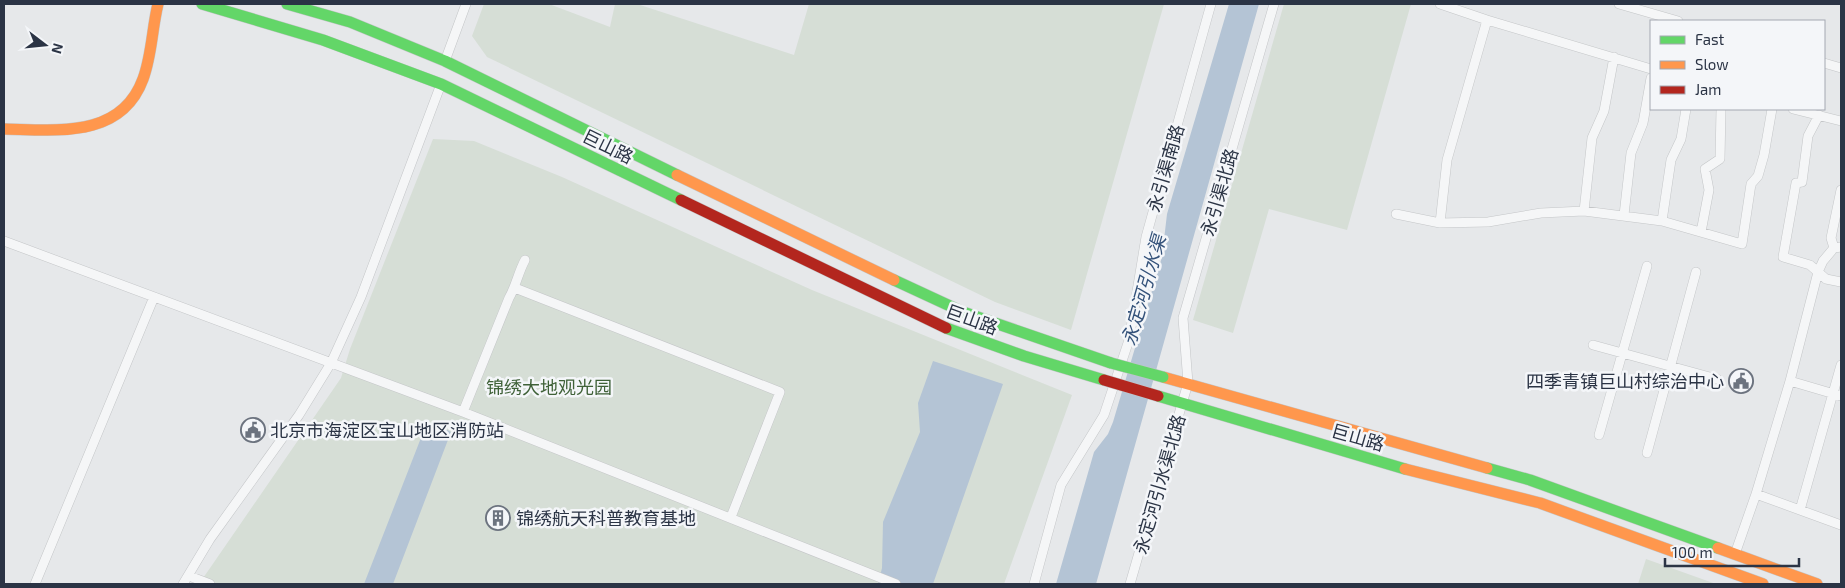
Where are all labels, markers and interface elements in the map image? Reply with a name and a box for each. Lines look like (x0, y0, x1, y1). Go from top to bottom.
north arrow (20, 20, 70, 70)
legend (1650, 20, 1825, 110)
text: Fast (1695, 30, 1725, 48)
text: N (48, 42, 68, 56)
text: Slow (1695, 55, 1729, 73)
text: Jam (1695, 80, 1721, 98)
street label: 永引渠南路 (1142, 122, 1188, 214)
street label: 巨山路 (579, 124, 637, 168)
street label: 永引渠北路 (1196, 146, 1242, 238)
water label: 永定河引水渠 (1116, 229, 1171, 348)
street label: 巨山路 (943, 299, 1001, 339)
public building icon: 四季青镇巨山村综治中心 (1728, 368, 1754, 394)
place label: 四季青镇巨山村综治中心 (1526, 370, 1724, 392)
park label: 锦绣大地观光园 (486, 376, 612, 398)
street label: 永定河引水渠北路 (1129, 412, 1189, 556)
public building icon: 北京市海淀区宝山地区消防站 (240, 417, 266, 443)
place label: 北京市海淀区宝山地区消防站 (270, 419, 504, 441)
street label: 巨山路 (1329, 419, 1387, 455)
building icon: 锦绣航天科普教育基地 (485, 505, 511, 531)
place label: 锦绣航天科普教育基地 (516, 507, 696, 529)
scale bar (1665, 536, 1799, 568)
text: 100 m (1672, 543, 1713, 561)

